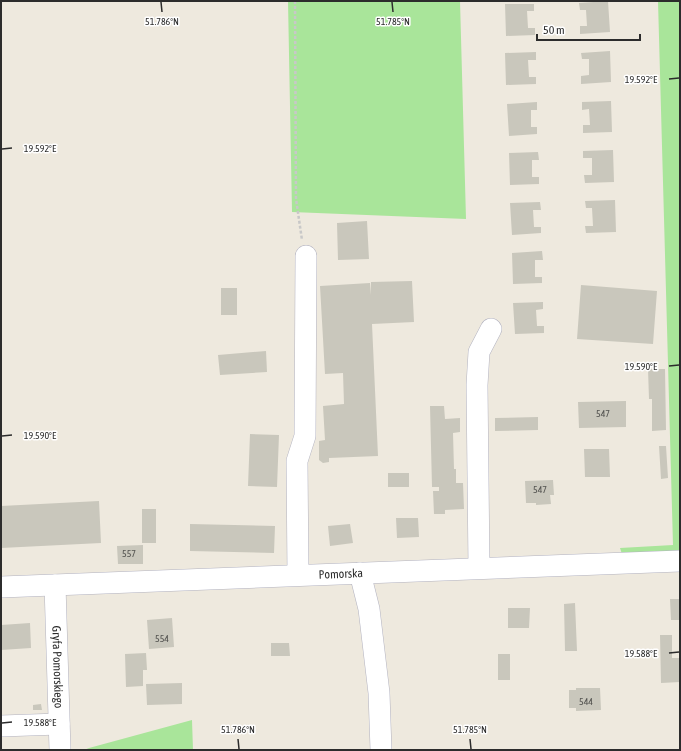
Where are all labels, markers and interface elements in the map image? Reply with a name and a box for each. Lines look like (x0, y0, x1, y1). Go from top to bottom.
text: 51.786°N (145, 16, 179, 27)
text: 51.785°N (376, 16, 410, 27)
scale bar (537, 16, 640, 42)
text: 50 m (543, 23, 565, 37)
text: 19.592°E (625, 74, 658, 85)
text: 19.592°E (24, 143, 57, 154)
text: 19.590°E (625, 361, 658, 372)
house number: 547 (596, 408, 610, 419)
text: 19.590°E (24, 430, 57, 441)
house number: 547 (533, 484, 547, 495)
house number: 557 (122, 548, 136, 559)
street label: Pomorska (318, 566, 363, 582)
street label: Gryfa Pomorskiego (49, 625, 66, 709)
house number: 554 (155, 633, 169, 644)
text: 19.588°E (625, 648, 658, 659)
house number: 544 (579, 696, 593, 707)
text: 19.588°E (24, 717, 57, 728)
text: 51.786°N (221, 724, 255, 735)
text: 51.785°N (453, 724, 487, 735)

